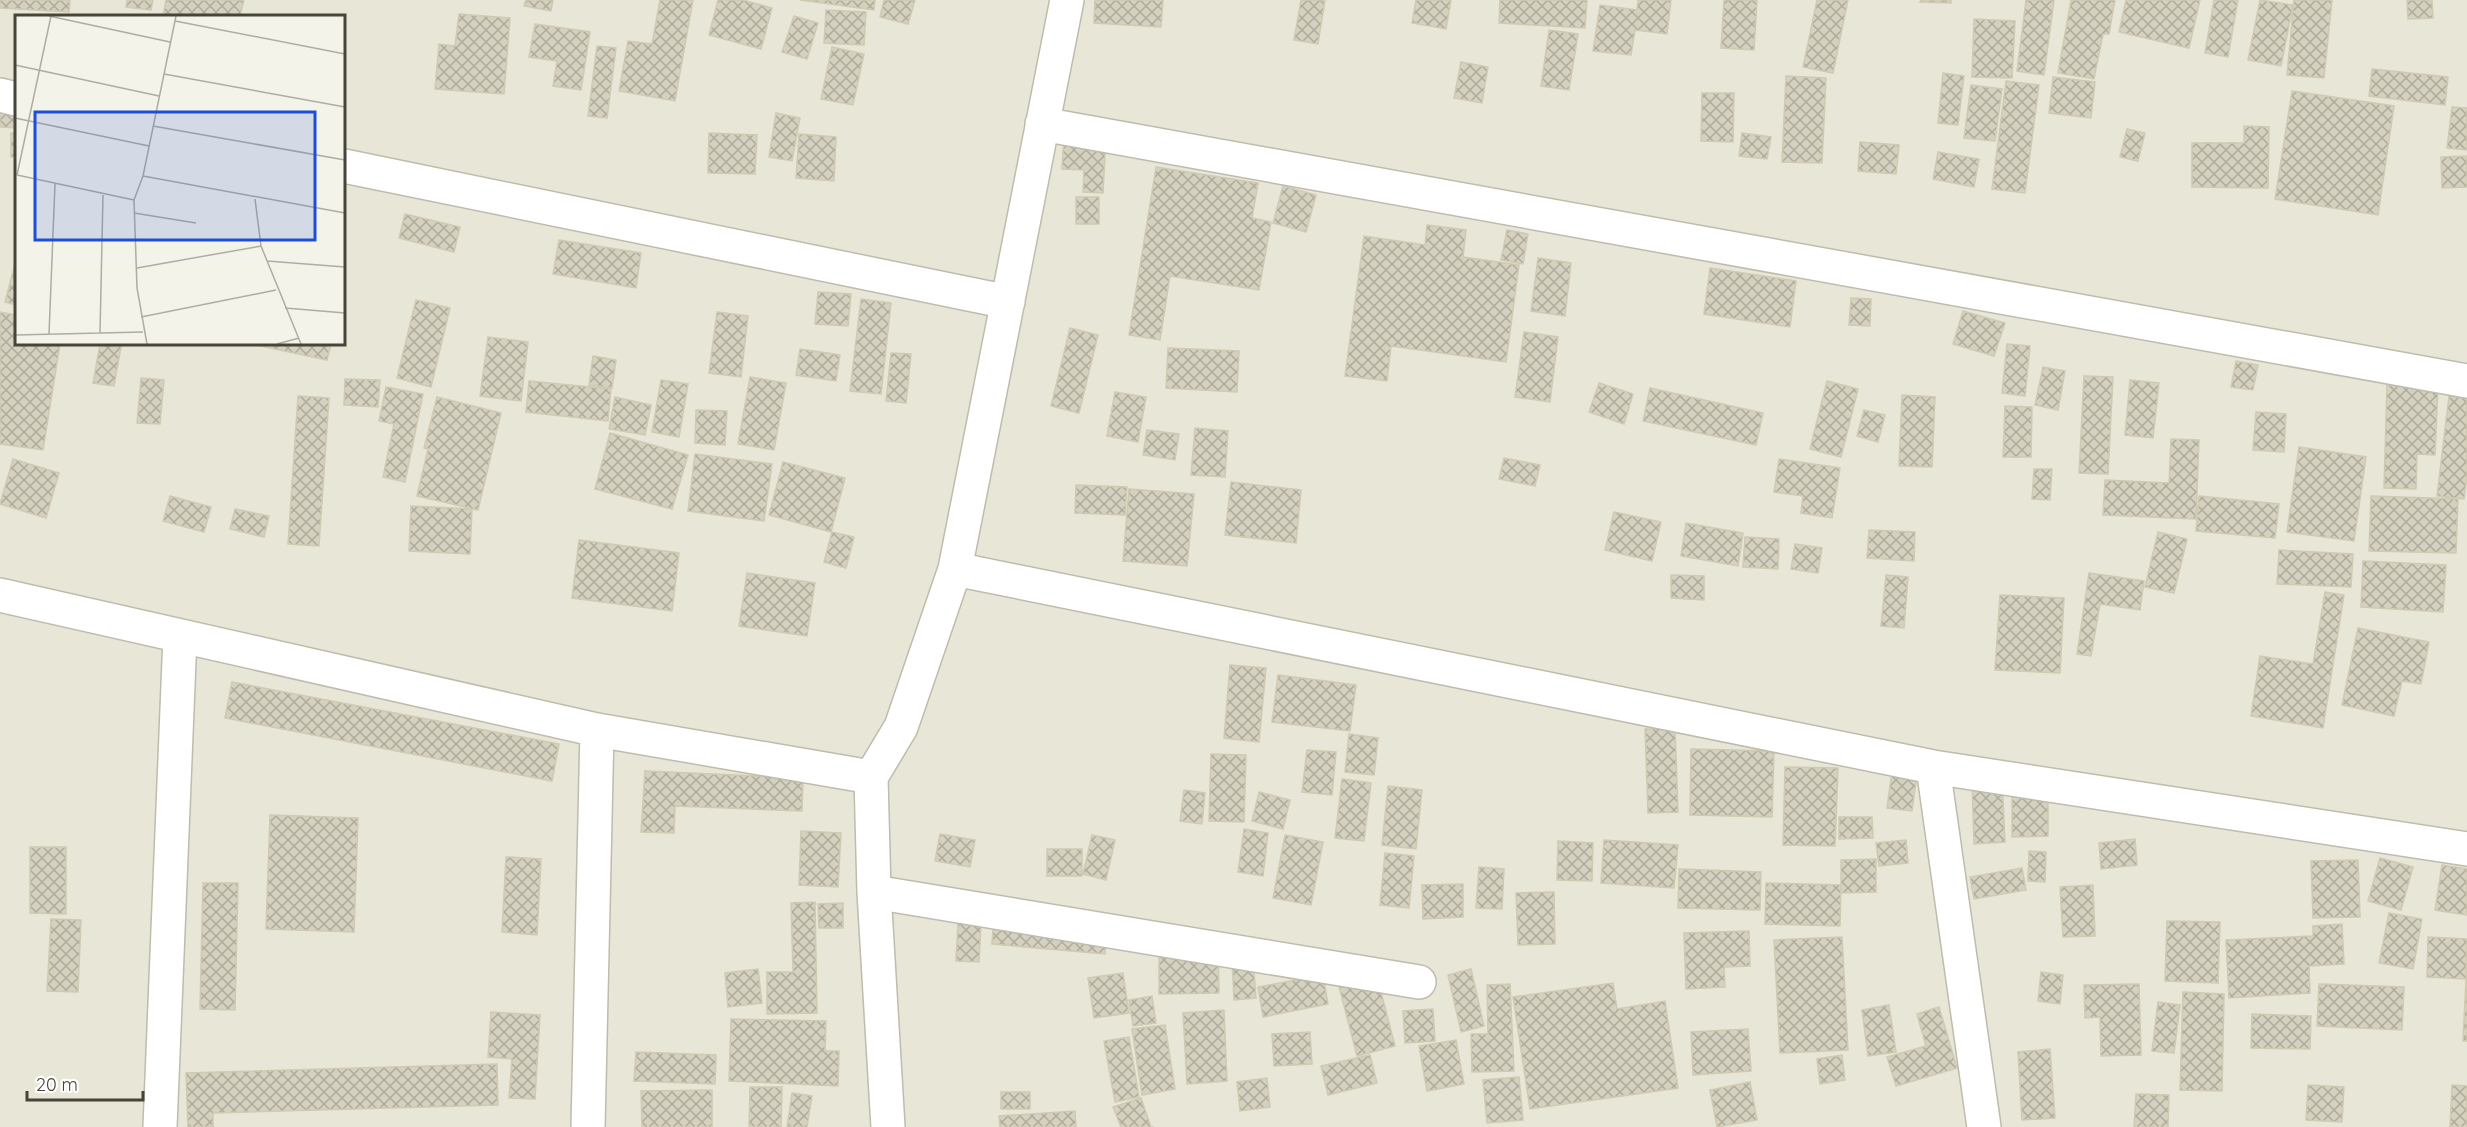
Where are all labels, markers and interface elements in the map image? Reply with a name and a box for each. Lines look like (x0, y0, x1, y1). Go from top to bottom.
inset map (15, 15, 345, 345)
scale bar (27, 1064, 142, 1102)
text: 20 m (36, 1073, 78, 1096)

